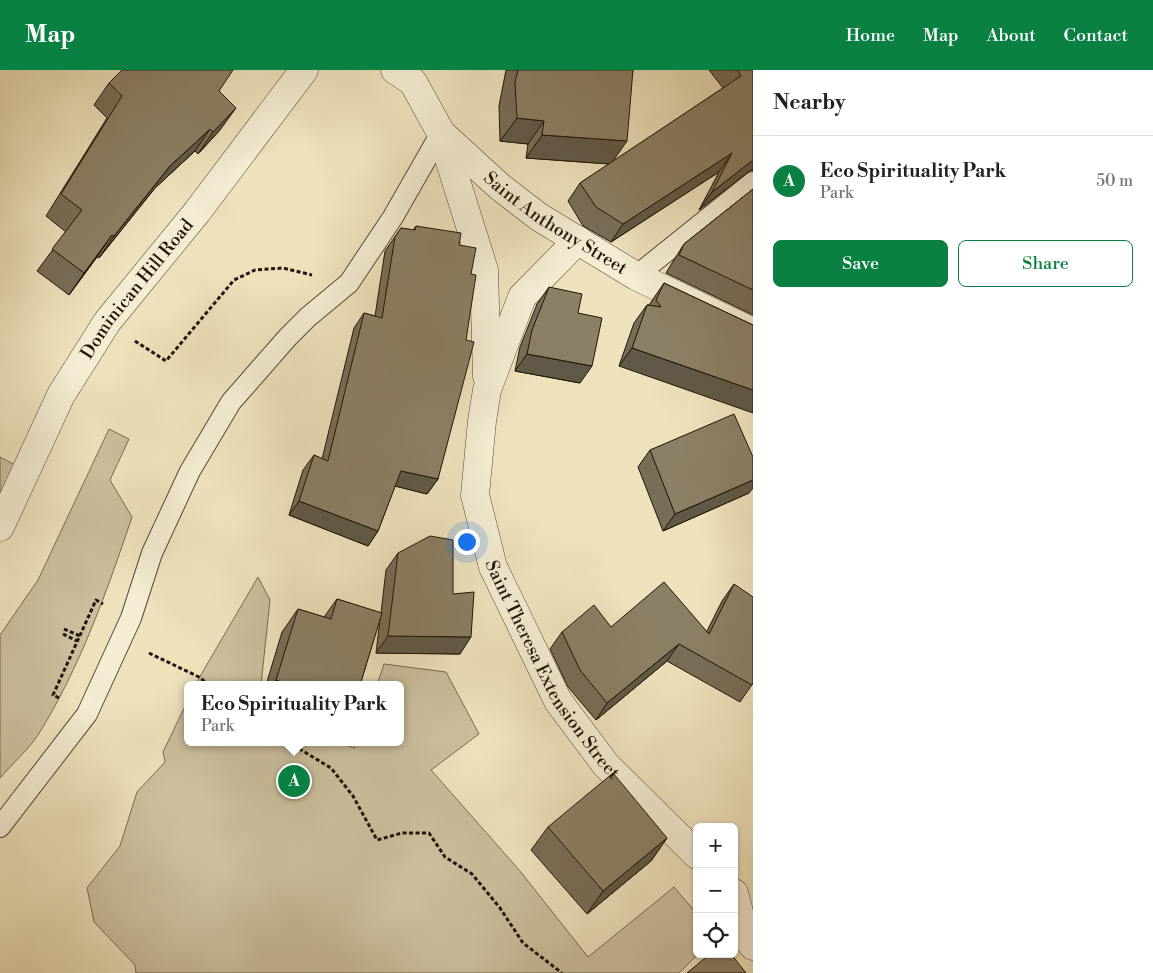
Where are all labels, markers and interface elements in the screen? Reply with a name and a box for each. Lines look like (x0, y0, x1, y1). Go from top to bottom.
text: Map (25, 20, 75, 50)
text: Home (846, 24, 895, 47)
text: Map (923, 24, 959, 47)
text: About (987, 24, 1036, 47)
text: Contact (1064, 24, 1128, 47)
text: Nearby (773, 90, 846, 116)
text: Eco Spirituality Park (820, 159, 1006, 183)
street label: Saint Anthony Street (478, 167, 632, 280)
text: A (783, 171, 795, 191)
text: 50 m (1096, 171, 1133, 191)
text: Park (820, 183, 853, 203)
street label: Dominican Hill Road (76, 214, 199, 364)
button: Save (773, 240, 948, 287)
button: Share (958, 240, 1133, 287)
your location (454, 529, 480, 555)
street label: Saint Theresa Extension Street (480, 558, 625, 785)
popup (184, 681, 404, 746)
text: Eco Spirituality Park (201, 692, 387, 716)
text: Park (201, 716, 234, 736)
pin: A (278, 762, 310, 800)
map controls (693, 823, 738, 958)
button: + (693, 823, 738, 868)
button: − (693, 868, 738, 913)
button: locate (693, 913, 738, 958)

